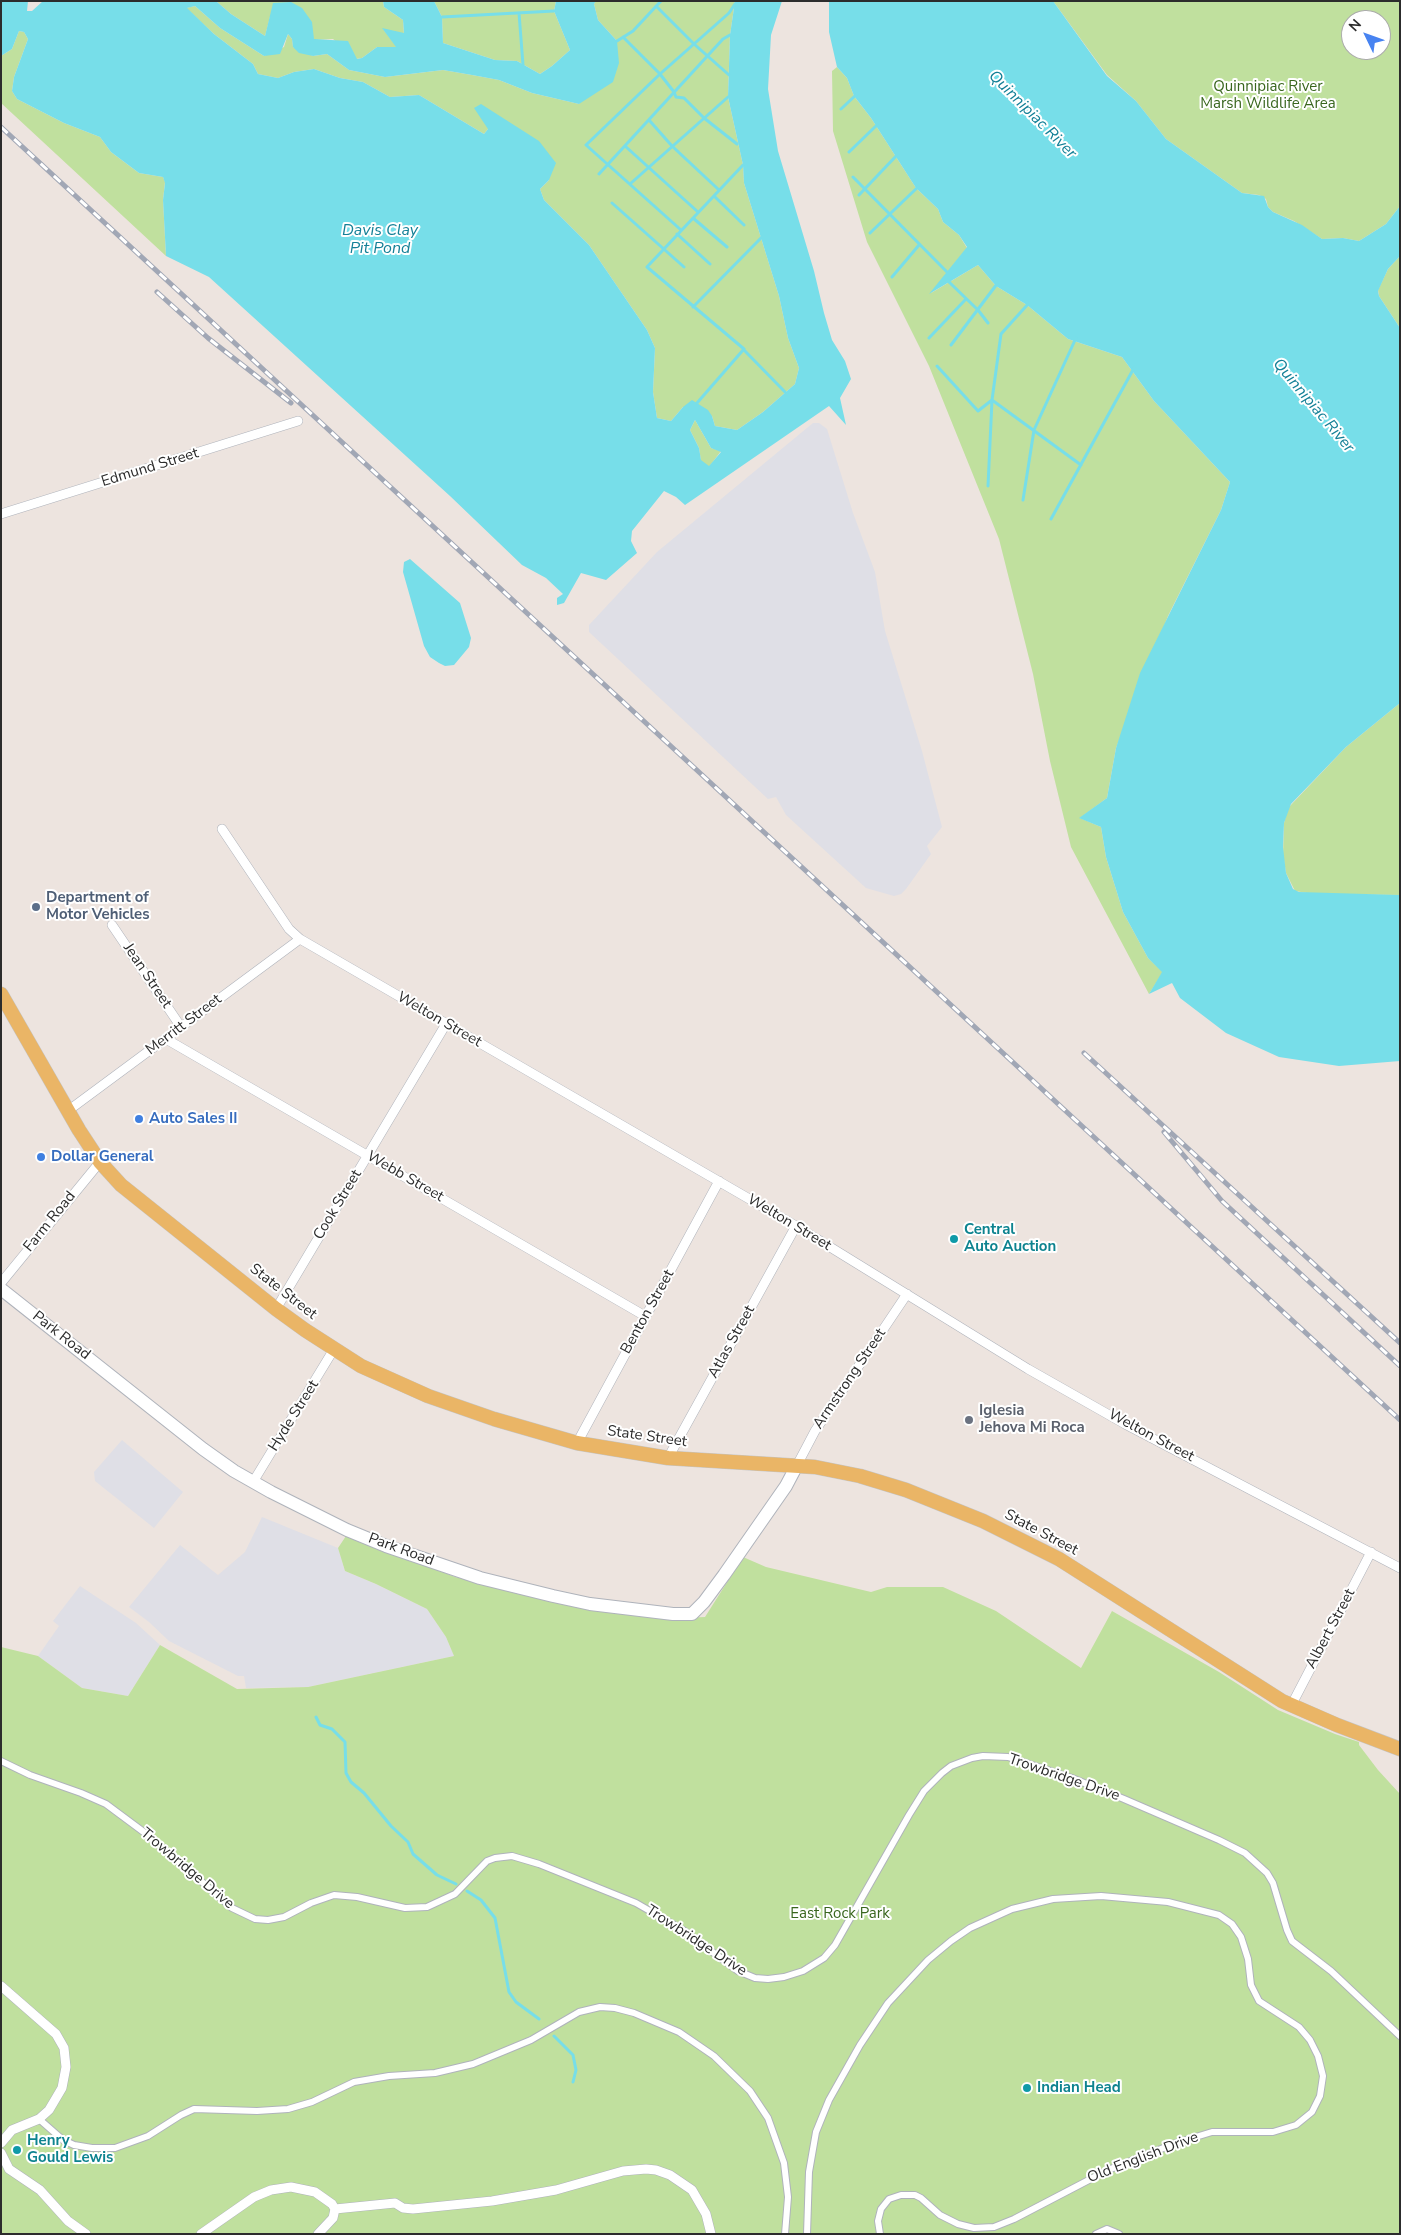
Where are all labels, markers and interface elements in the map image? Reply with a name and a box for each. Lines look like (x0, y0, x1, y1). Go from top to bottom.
north arrow (1341, 10, 1391, 60)
text: N (1345, 15, 1366, 36)
water label: Quinnipiac River (984, 67, 1080, 163)
park label: Quinnipiac River Marsh Wildlife Area (1200, 78, 1336, 113)
water label: Davis Clay Pit Pond (342, 221, 418, 259)
water label: Quinnipiac River (1268, 355, 1358, 457)
street label: Edmund Street (99, 445, 201, 491)
place label: Department of Motor Vehicles (46, 889, 150, 924)
marker: Department of Motor Vehicles (30, 901, 42, 913)
street label: Jean Street (119, 940, 175, 1012)
street label: Welton Street (393, 989, 485, 1051)
street label: Merritt Street (143, 991, 225, 1059)
place label: Auto Sales II (149, 1110, 238, 1128)
marker: Auto Sales II (133, 1113, 145, 1125)
place label: Dollar General (51, 1148, 154, 1166)
street label: Webb Street (363, 1148, 447, 1206)
marker: Dollar General (35, 1151, 47, 1163)
street label: Cook Street (310, 1167, 366, 1243)
street label: Farm Road (20, 1188, 80, 1256)
street label: Welton Street (744, 1191, 834, 1255)
place label: Central Auto Auction (964, 1221, 1056, 1256)
marker: Central Auto Auction (948, 1233, 960, 1245)
street label: State Street (246, 1260, 320, 1324)
street label: Benton Street (617, 1267, 679, 1357)
street label: Atlas Street (705, 1302, 759, 1382)
street label: Park Road (28, 1308, 94, 1364)
street label: Armstrong Street (810, 1325, 890, 1433)
street label: Hyde Street (265, 1377, 323, 1455)
place label: Iglesia Jehova Mi Roca (979, 1402, 1085, 1437)
street label: Welton Street (1105, 1406, 1197, 1466)
marker: Iglesia Jehova Mi Roca (963, 1414, 975, 1426)
street label: State Street (606, 1422, 688, 1452)
street label: State Street (1001, 1506, 1081, 1560)
street label: Park Road (366, 1530, 436, 1570)
street label: Albert Street (1302, 1586, 1360, 1672)
street label: Trowbridge Drive (1006, 1751, 1122, 1805)
street label: Trowbridge Drive (137, 1825, 237, 1913)
street label: Trowbridge Drive (642, 1902, 750, 1980)
park label: East Rock Park (790, 1905, 890, 1923)
place label: Indian Head (1037, 2079, 1121, 2097)
marker: Indian Head (1021, 2082, 1033, 2094)
street label: Old English Drive (1085, 2129, 1201, 2187)
place label: Henry Gould Lewis (27, 2132, 113, 2167)
marker: Henry Gould Lewis (11, 2144, 23, 2156)

